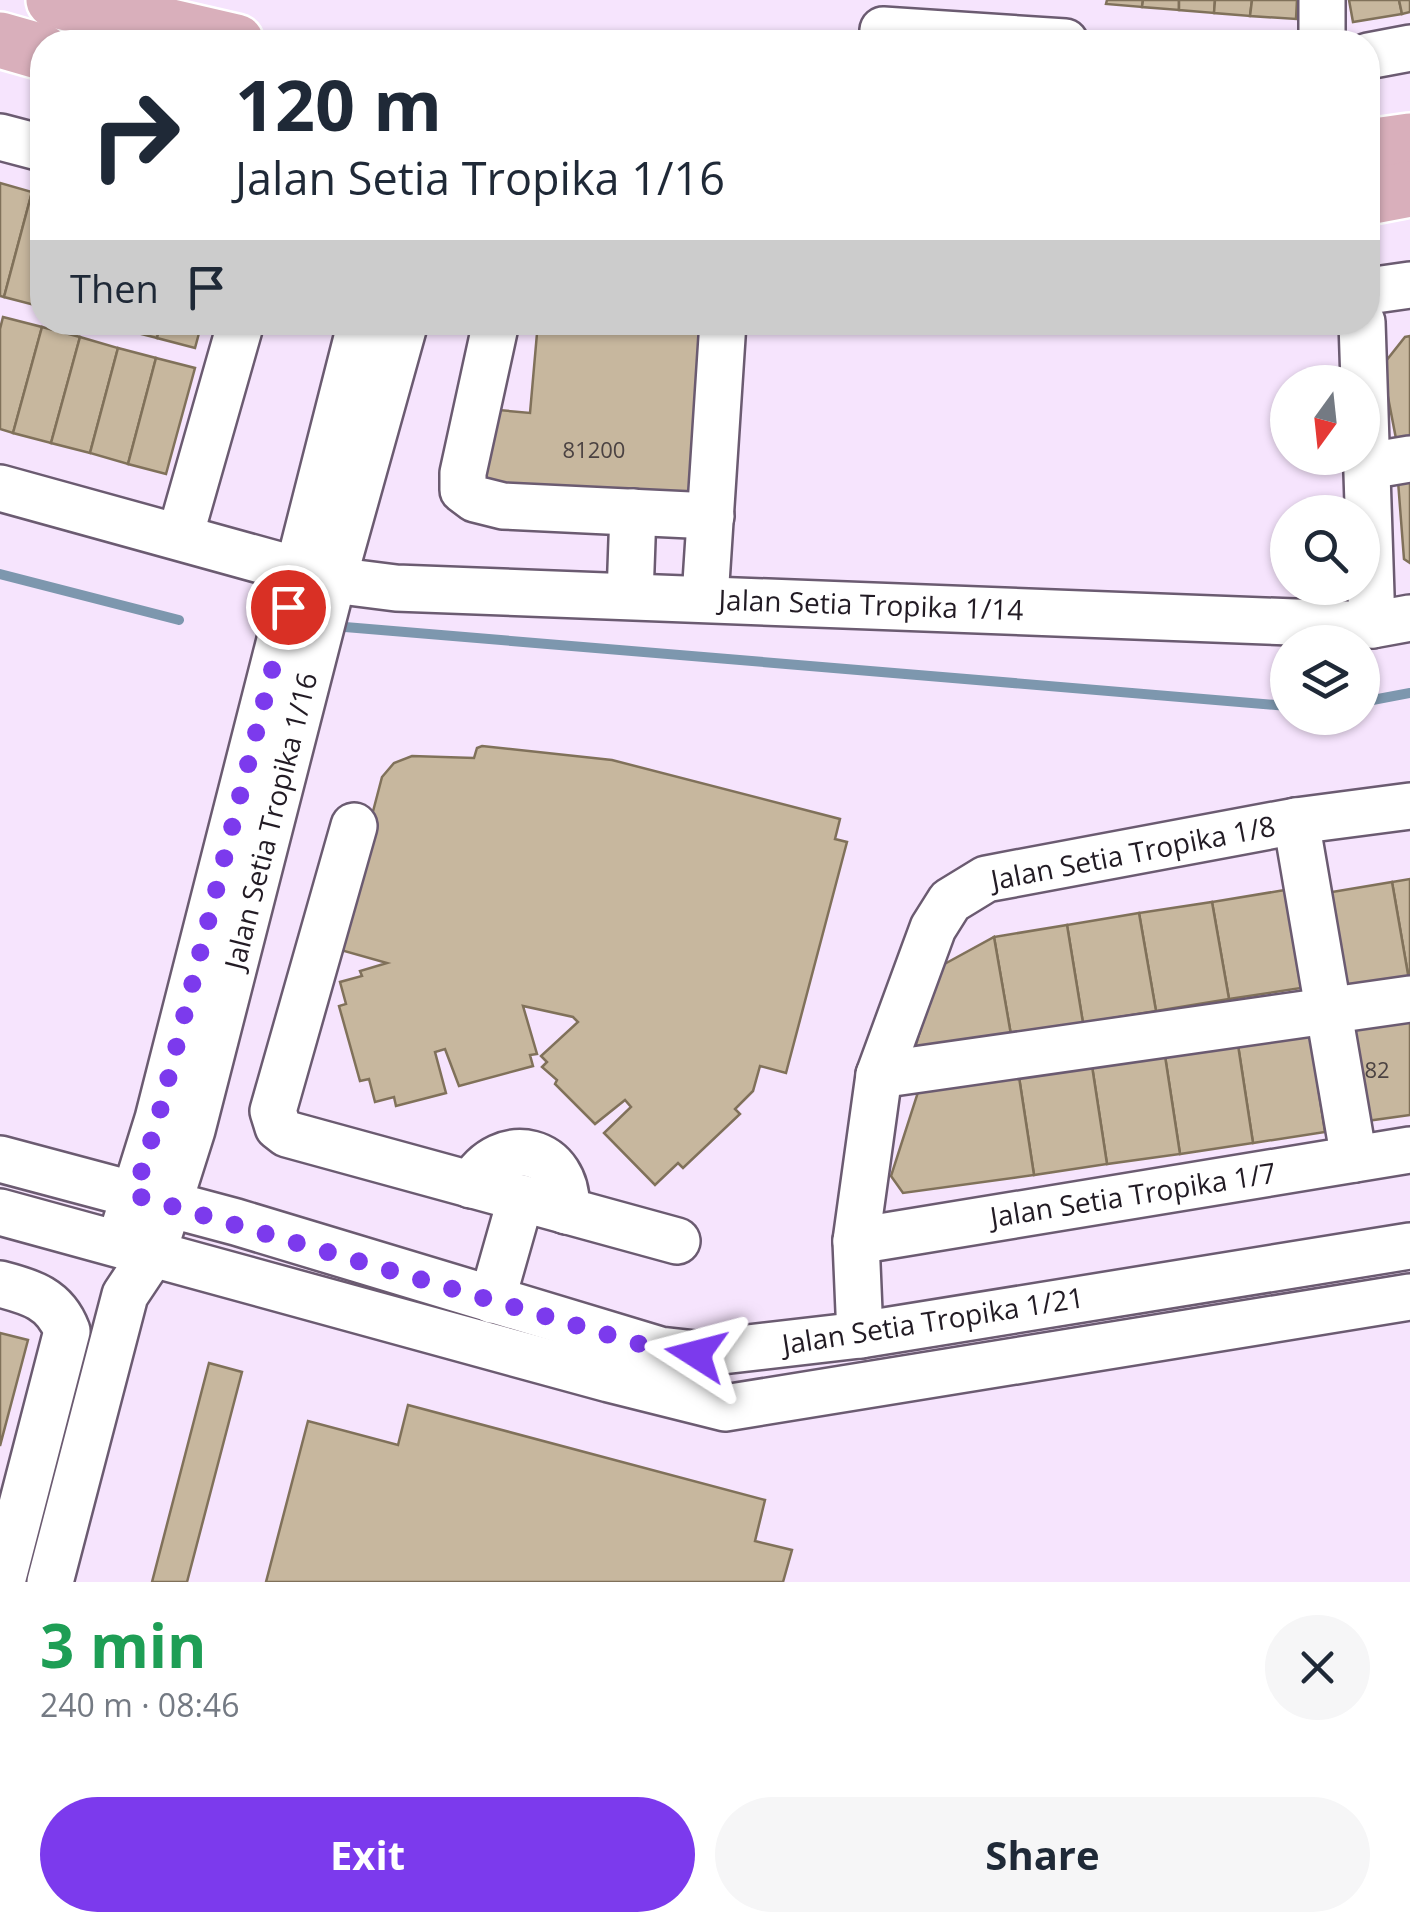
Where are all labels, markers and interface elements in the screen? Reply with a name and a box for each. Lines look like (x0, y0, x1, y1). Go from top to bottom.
text: 120 m (235, 56, 442, 152)
icon: right (70, 70, 200, 200)
text: Jalan Setia Tropika 1/16 (235, 147, 725, 208)
icon: arrive (179, 260, 234, 315)
text: Then (70, 262, 159, 314)
north arrow (1270, 365, 1380, 475)
map controls (1270, 365, 1380, 735)
house number: 81200 (563, 434, 625, 464)
button: search (1270, 495, 1380, 605)
pin (246, 565, 331, 650)
icon: arrive (261, 580, 316, 635)
street label: Jalan Setia Tropika 1/14 (715, 580, 1024, 628)
button: layers (1270, 625, 1380, 735)
street label: Jalan Setia Tropika 1/16 (214, 668, 325, 976)
street label: Jalan Setia Tropika 1/8 (984, 806, 1278, 899)
house number: 82 (1364, 1054, 1390, 1084)
street label: Jalan Setia Tropika 1/7 (984, 1153, 1278, 1236)
street label: Jalan Setia Tropika 1/21 (776, 1277, 1086, 1363)
position arrow (644, 1302, 748, 1406)
text: 3 min (40, 1604, 207, 1686)
button: close (1265, 1615, 1370, 1720)
text: 240 m · 08:46 (40, 1683, 239, 1726)
button: Exit (40, 1797, 695, 1912)
button: Share (715, 1797, 1370, 1912)

